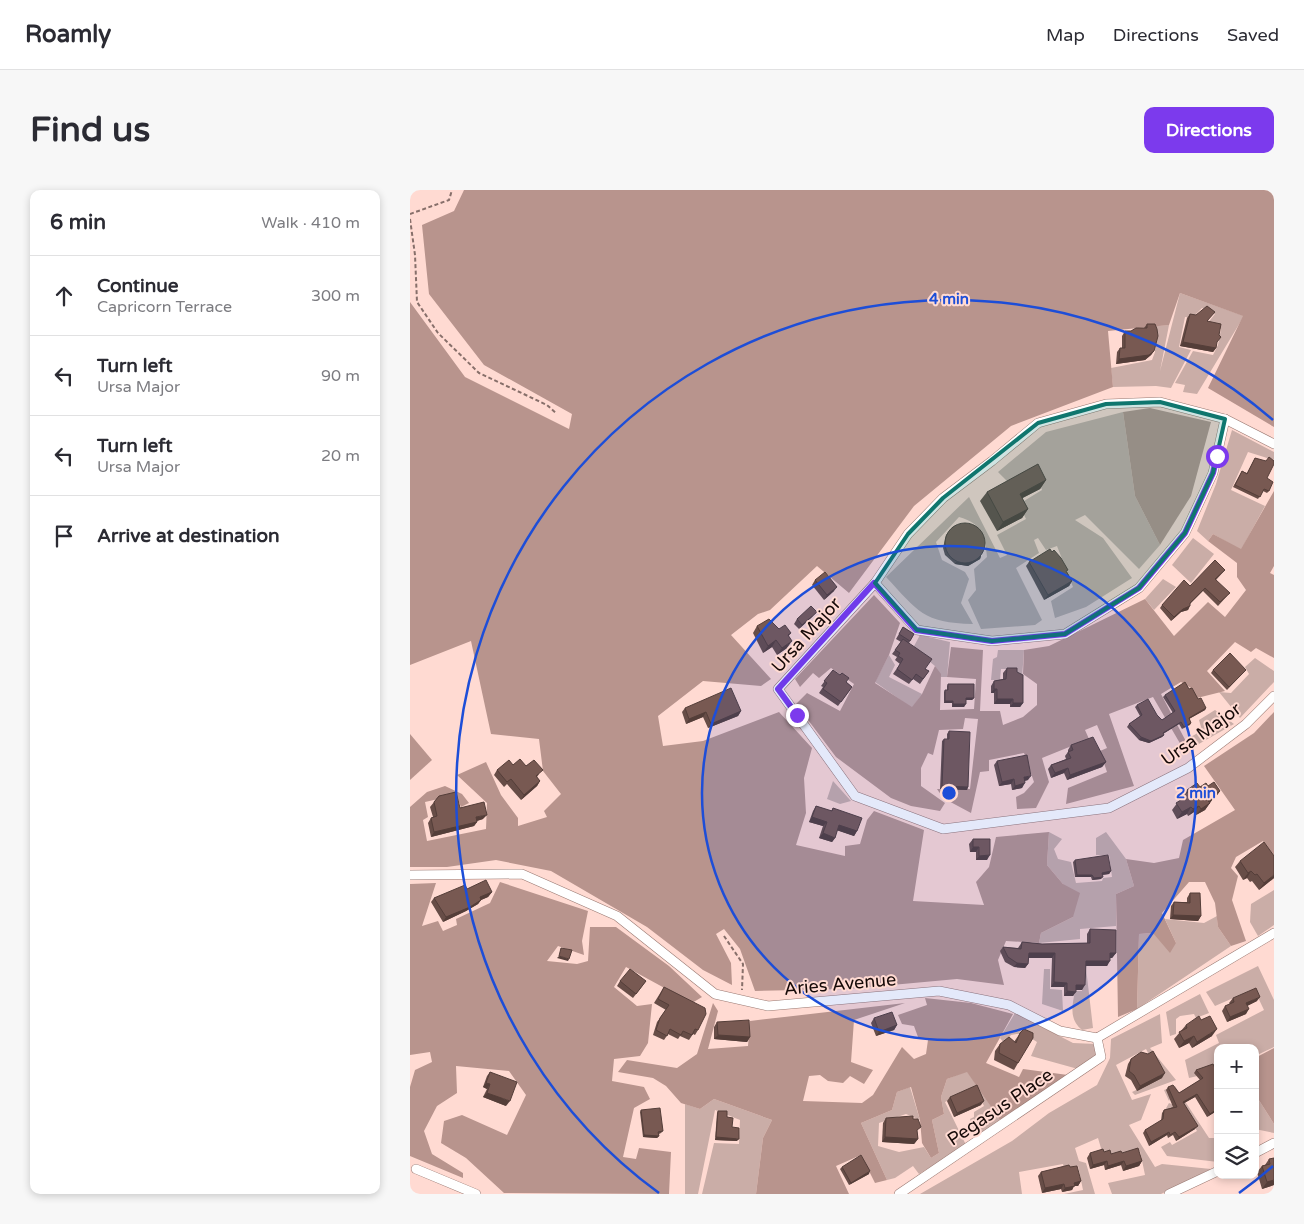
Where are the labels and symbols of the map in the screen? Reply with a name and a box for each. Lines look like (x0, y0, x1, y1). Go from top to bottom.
text: 4 min (929, 290, 969, 308)
route start (1206, 445, 1229, 468)
street label: Ursa Major (767, 593, 846, 677)
street label: Ursa Major (1157, 698, 1245, 770)
route end (786, 704, 809, 727)
centre of rings (940, 784, 958, 802)
text: 2 min (1176, 784, 1216, 802)
street label: Aries Avenue (783, 968, 897, 1000)
street label: Pegasus Place (943, 1064, 1057, 1150)

